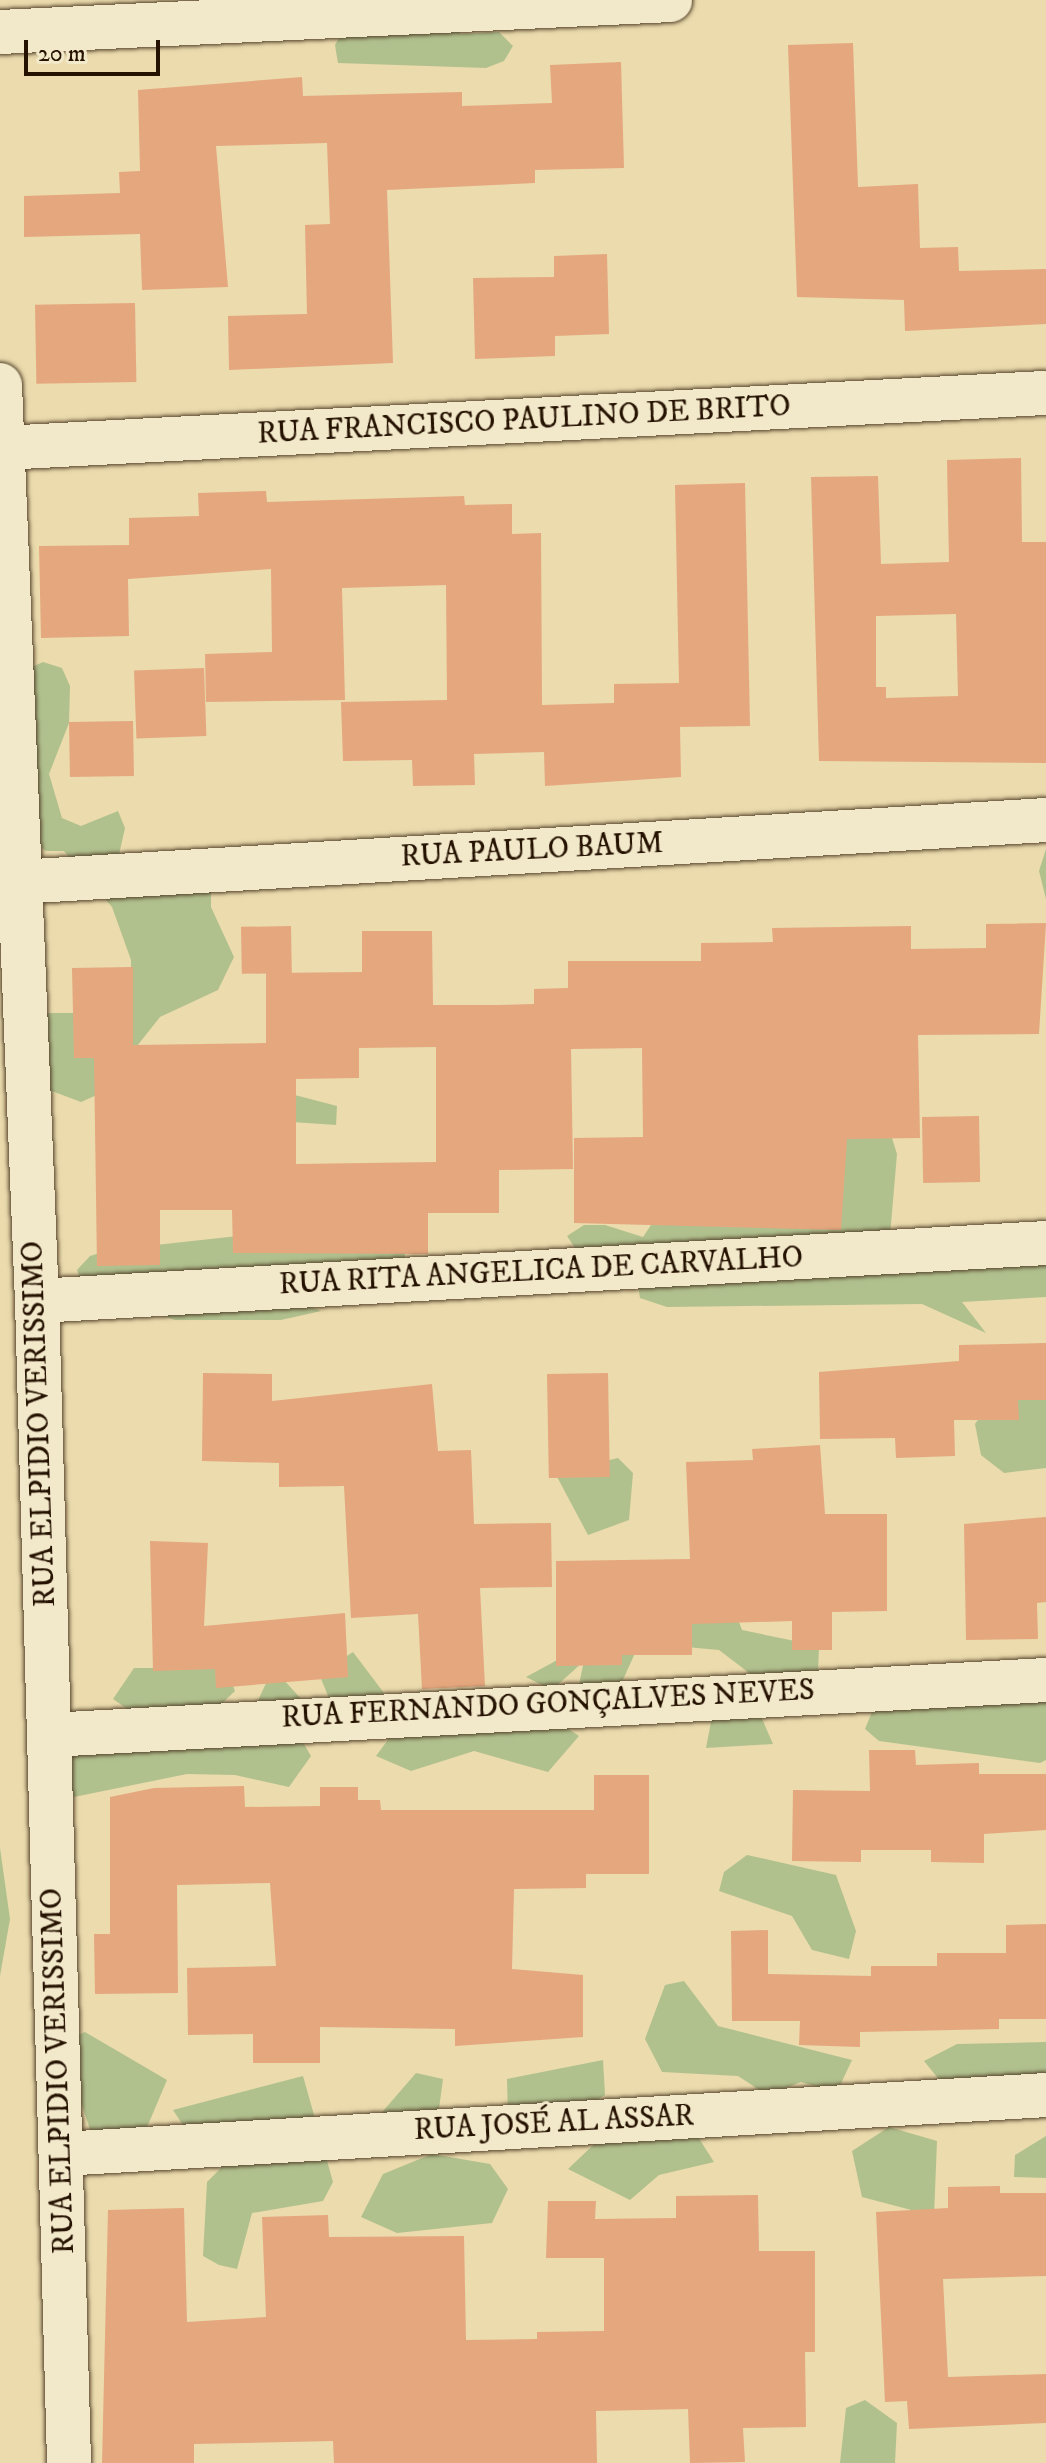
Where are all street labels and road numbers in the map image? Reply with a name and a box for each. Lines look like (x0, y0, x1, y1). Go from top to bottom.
street label: RUA FRANCISCO PAULINO DE BRITO (256, 389, 792, 453)
street label: RUA PAULO BAUM (400, 826, 664, 876)
street label: RUA ELPIDIO VERISSIMO (16, 1240, 64, 1608)
street label: RUA RITA ANGELICA DE CARVALHO (278, 1240, 804, 1304)
street label: RUA FERNANDO GONÇALVES NEVES (280, 1673, 816, 1737)
street label: RUA ELPIDIO VERISSIMO (35, 1887, 83, 2255)
street label: RUA JOSÉ AL ASSAR (413, 2099, 695, 2149)

